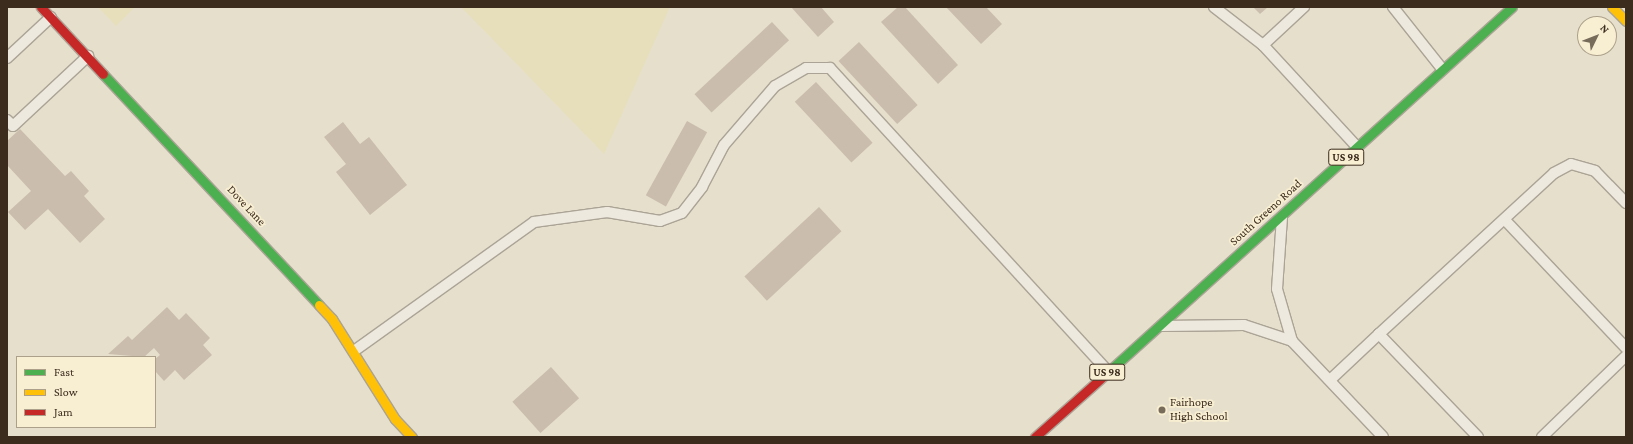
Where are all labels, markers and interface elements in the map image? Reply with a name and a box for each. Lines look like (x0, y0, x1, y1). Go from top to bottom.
north arrow (1577, 16, 1617, 56)
text: N (1598, 22, 1612, 35)
road number: US 98 (1328, 148, 1364, 166)
street label: South Greeno Road (1227, 177, 1305, 249)
street label: Dove Lane (224, 183, 268, 229)
legend (16, 356, 156, 428)
road number: US 98 (1089, 363, 1125, 381)
text: Fast (54, 365, 74, 379)
text: Slow (54, 385, 78, 399)
place label: Fairhope High School (1170, 396, 1228, 424)
text: Jam (54, 405, 73, 419)
marker: Fairhope High School (1157, 405, 1167, 415)

